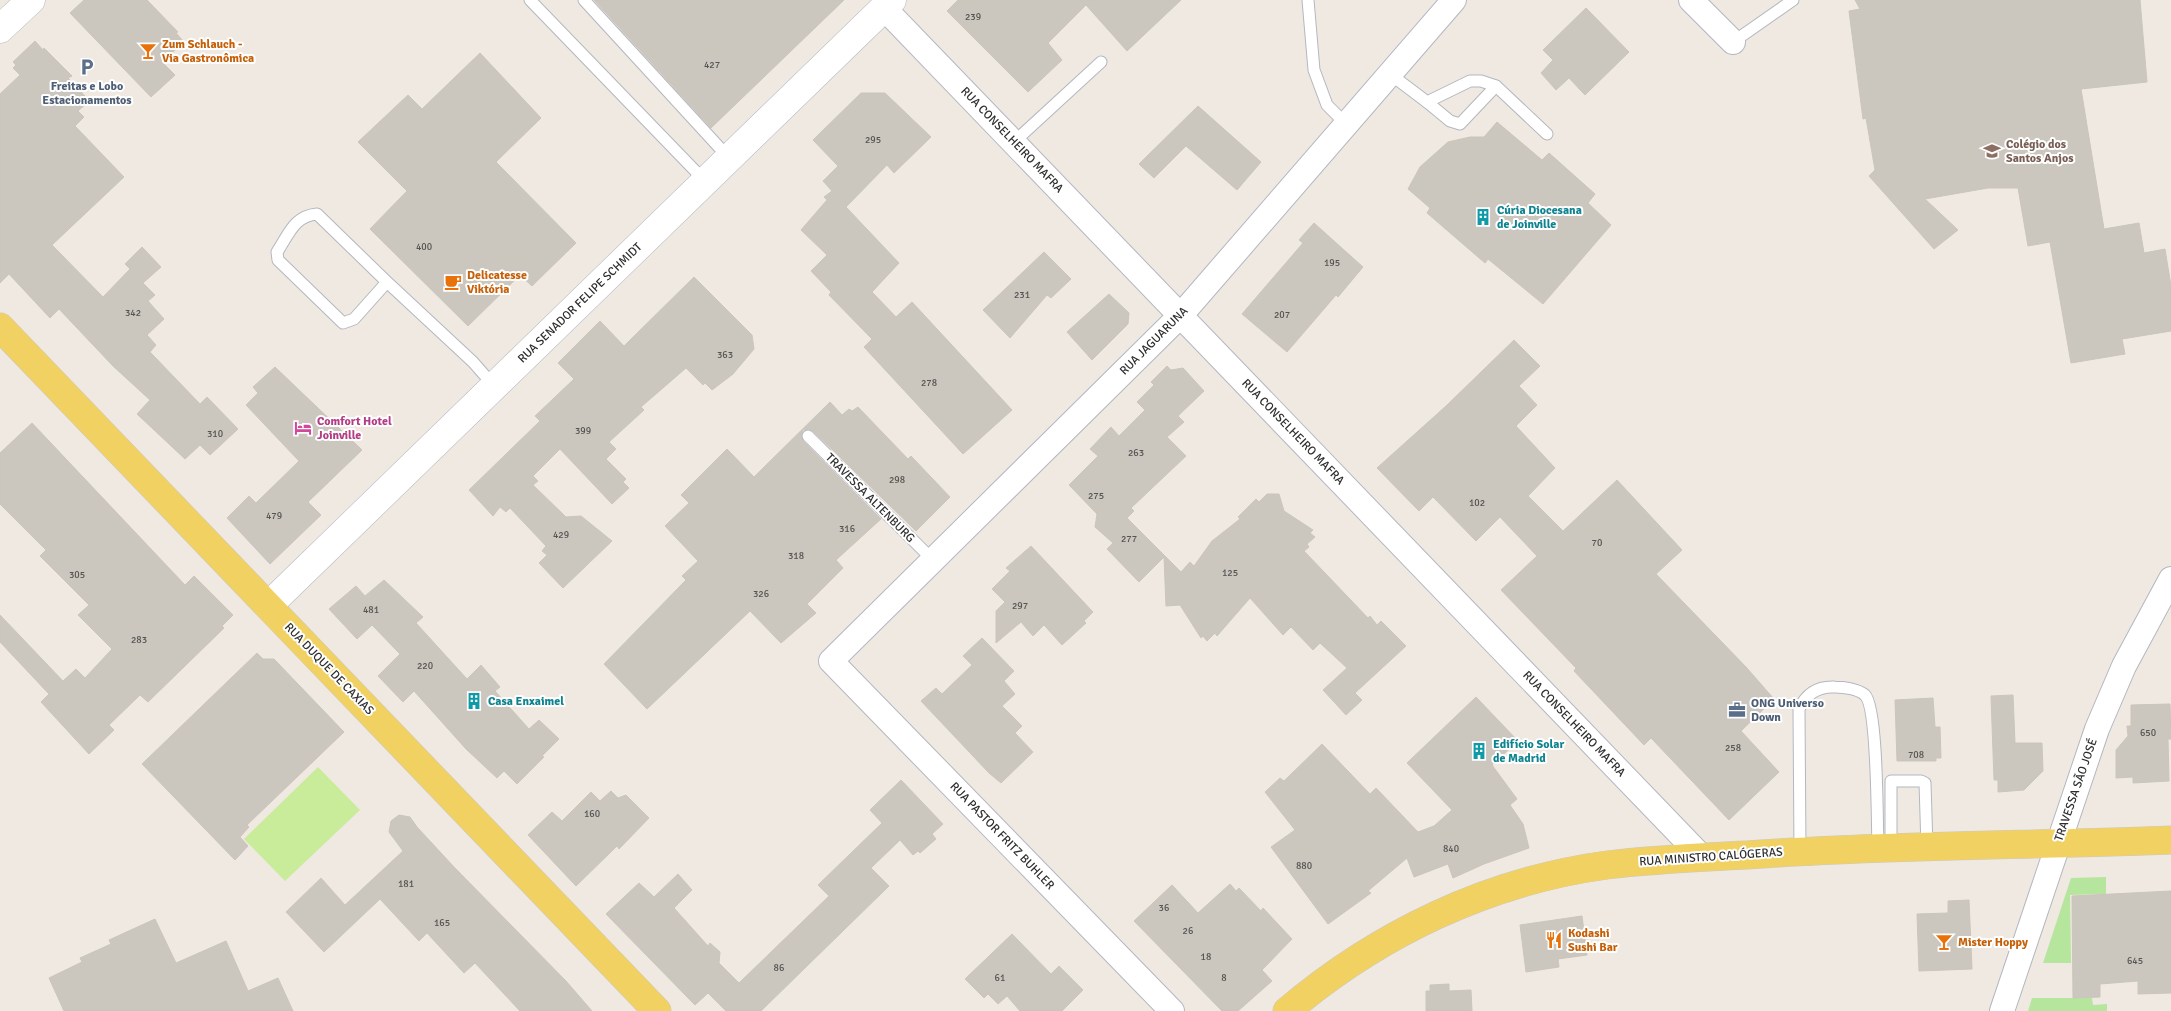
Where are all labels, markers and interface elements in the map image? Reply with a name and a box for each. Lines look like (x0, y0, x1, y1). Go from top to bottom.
house number: 239 (965, 11, 981, 23)
place label: Zum Schlauch - Via Gastronômica (162, 37, 254, 66)
bar icon: Zum Schlauch - Via Gastronômica (138, 41, 158, 61)
parking icon: Freitas e Lobo Estacionamentos (77, 57, 97, 77)
house number: 427 (704, 59, 720, 71)
place label: Freitas e Lobo Estacionamentos (42, 79, 132, 108)
street label: RUA CONSELHEIRO MAFRA (957, 84, 1067, 197)
house number: 295 (865, 134, 881, 146)
place label: Colégio dos Santos Anjos (2006, 137, 2074, 166)
school or university icon: Colégio dos Santos Anjos (1982, 141, 2002, 161)
place label: Cúria Diocesana de Joinville (1497, 203, 1582, 232)
building icon: Cúria Diocesana de Joinville (1473, 207, 1493, 227)
street label: RUA SENADOR FELIPE SCHMIDT (515, 240, 645, 366)
house number: 400 (416, 241, 432, 253)
house number: 195 (1324, 257, 1340, 269)
place label: Delicatesse Viktória (467, 268, 527, 297)
cafe icon: Delicatesse Viktória (443, 272, 463, 292)
house number: 231 (1014, 289, 1030, 301)
street label: RUA JAGUARUNA (1117, 303, 1192, 378)
house number: 342 (125, 307, 141, 319)
house number: 207 (1274, 309, 1290, 321)
house number: 363 (717, 349, 733, 361)
street label: RUA CONSELHEIRO MAFRA (1238, 376, 1348, 489)
house number: 278 (921, 377, 937, 389)
place label: Comfort Hotel Joinville (317, 414, 392, 443)
hotel icon: Comfort Hotel Joinville (293, 418, 313, 438)
house number: 399 (575, 425, 591, 437)
house number: 310 (207, 428, 223, 440)
house number: 263 (1128, 447, 1144, 459)
street label: TRAVESSA ALTENBURG (822, 450, 918, 546)
house number: 298 (889, 474, 905, 486)
house number: 275 (1088, 490, 1104, 502)
house number: 102 (1469, 497, 1485, 509)
house number: 479 (266, 510, 282, 522)
house number: 316 (839, 523, 855, 535)
house number: 429 (553, 529, 569, 541)
house number: 277 (1121, 533, 1137, 545)
house number: 70 (1592, 537, 1602, 549)
house number: 318 (788, 550, 804, 562)
house number: 125 (1222, 567, 1238, 579)
house number: 305 (69, 569, 85, 581)
house number: 326 (753, 588, 769, 600)
house number: 297 (1012, 600, 1028, 612)
house number: 481 (363, 604, 379, 616)
street label: RUA DUQUE DE CAXIAS (281, 620, 377, 718)
house number: 283 (131, 634, 147, 646)
house number: 220 (417, 660, 433, 672)
street label: RUA CONSELHEIRO MAFRA (1519, 668, 1629, 781)
building icon: Casa Enxaimel (464, 691, 484, 711)
place label: Casa Enxaimel (488, 694, 564, 709)
place label: ONG Universo Down (1751, 696, 1824, 725)
office icon: ONG Universo Down (1727, 700, 1747, 720)
house number: 650 (2140, 727, 2156, 739)
street label: TRAVESSA SÃO JOSÉ (2051, 736, 2101, 843)
place label: Edifício Solar de Madrid (1493, 737, 1564, 766)
building icon: Edifício Solar de Madrid (1469, 741, 1489, 761)
house number: 258 (1725, 742, 1741, 754)
house number: 708 (1908, 749, 1924, 761)
street label: RUA PASTOR FRITZ BUHLER (947, 779, 1057, 893)
house number: 160 (584, 808, 600, 820)
house number: 840 (1443, 843, 1459, 855)
street label: RUA MINISTRO CALÓGERAS (1639, 844, 1784, 869)
house number: 880 (1296, 860, 1312, 872)
house number: 181 (398, 878, 414, 890)
house number: 36 (1159, 902, 1169, 914)
house number: 165 (434, 917, 450, 929)
house number: 26 (1183, 925, 1193, 937)
place label: Kodashi Sushi Bar (1568, 926, 1618, 955)
restaurant icon: Kodashi Sushi Bar (1544, 930, 1564, 950)
bar icon: Mister Hoppy (1934, 932, 1954, 952)
place label: Mister Hoppy (1958, 935, 2028, 950)
house number: 18 (1201, 951, 1211, 963)
house number: 645 (2127, 955, 2143, 967)
house number: 86 (774, 962, 784, 974)
house number: 61 (995, 972, 1005, 984)
house number: 8 (1221, 972, 1227, 984)

